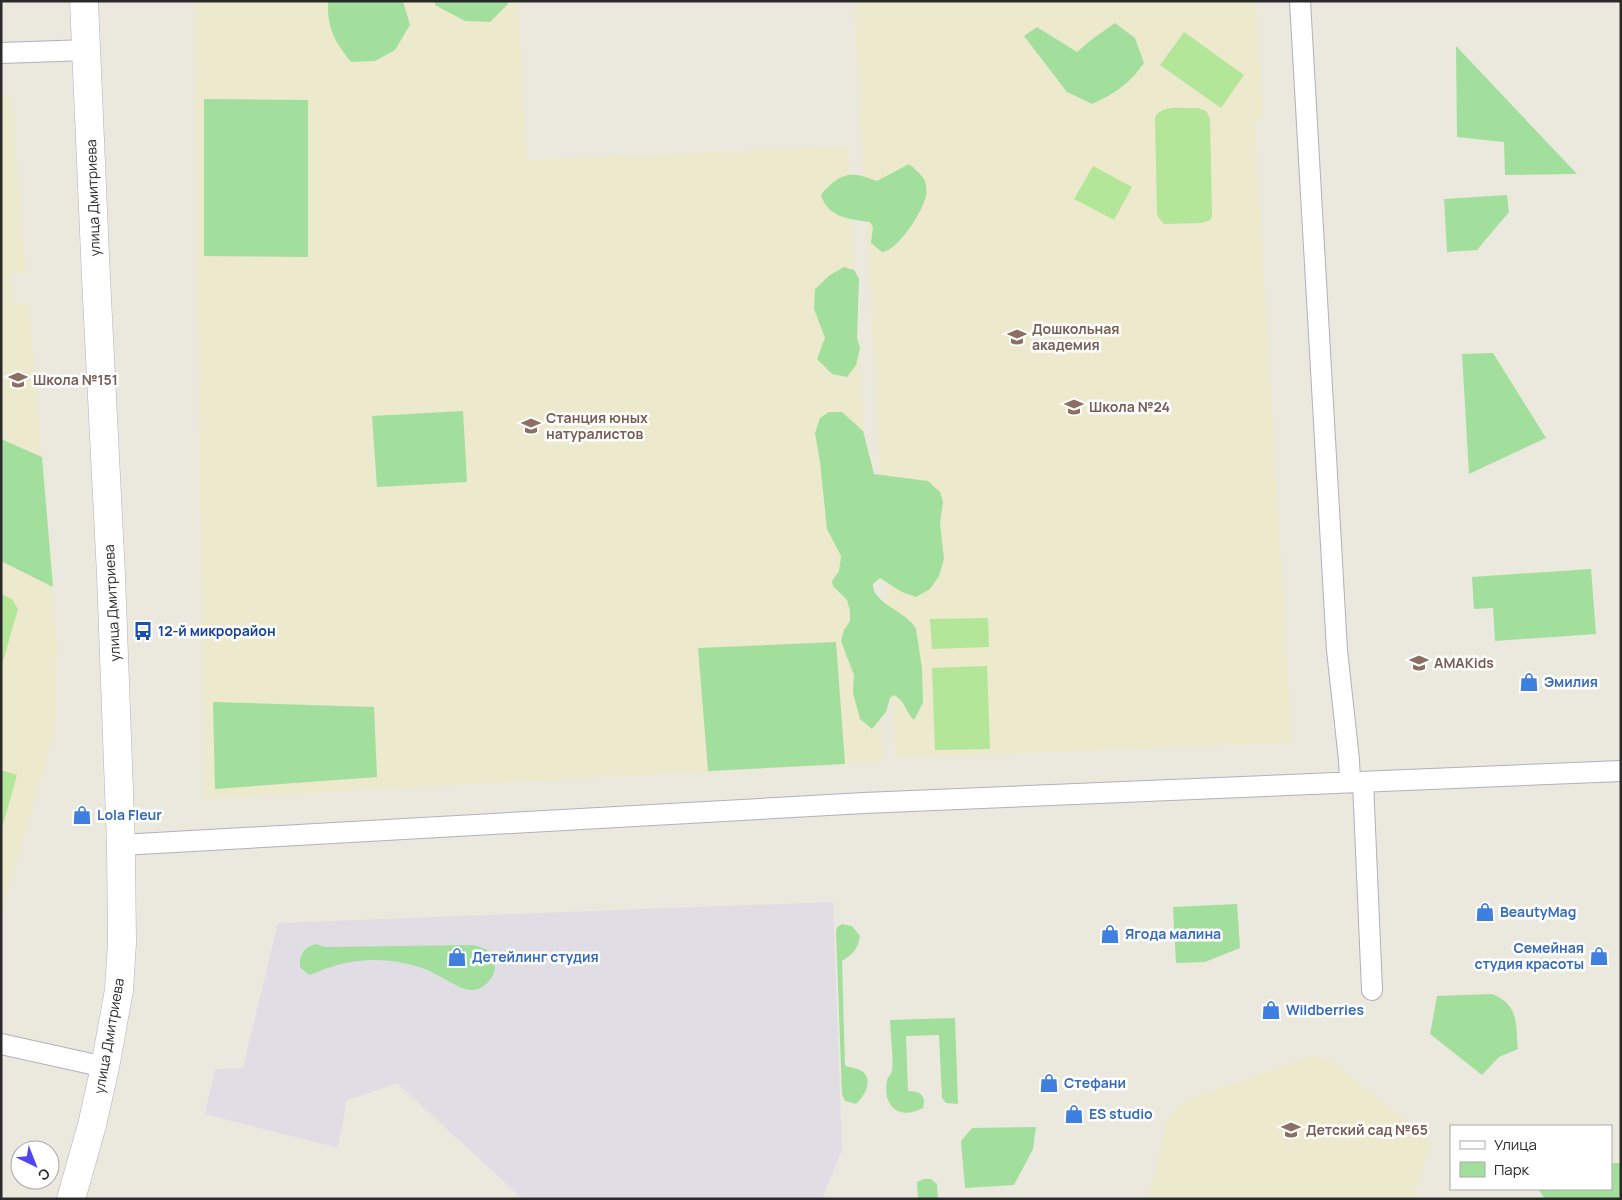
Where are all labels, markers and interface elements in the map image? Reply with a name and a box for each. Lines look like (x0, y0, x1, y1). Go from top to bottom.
street label: улица Дмитриева (81, 139, 104, 257)
place label: Дошкольная академия (1032, 319, 1119, 354)
school or university icon: Дошкольная академия (1006, 326, 1028, 348)
school or university icon: Школа №151 (7, 369, 29, 391)
place label: Школа №151 (33, 370, 118, 389)
school or university icon: Школа №24 (1063, 396, 1085, 418)
place label: Школа №24 (1089, 397, 1170, 416)
place label: Станция юных натуралистов (546, 408, 648, 443)
school or university icon: Станция юных натуралистов (520, 415, 542, 437)
street label: улица Дмитриева (99, 544, 124, 662)
bus stop icon: 12-й микрорайон (132, 620, 154, 642)
place label: 12-й микрорайон (158, 621, 276, 640)
school or university icon: AMAKids (1408, 652, 1430, 674)
place label: AMAKids (1434, 653, 1494, 672)
shop icon: Эмилия (1518, 671, 1540, 693)
place label: Эмилия (1544, 672, 1598, 691)
shop icon: Lola Fleur (71, 804, 93, 826)
place label: Lola Fleur (97, 805, 162, 824)
shop icon: BeautyMag (1474, 901, 1496, 923)
place label: BeautyMag (1500, 902, 1576, 921)
shop icon: Ягода малина (1099, 923, 1121, 945)
place label: Ягода малина (1125, 924, 1221, 943)
place label: Семейная студия красоты (1475, 938, 1584, 973)
shop icon: Семейная студия красоты (1588, 945, 1610, 967)
shop icon: Детейлинг студия (446, 946, 468, 968)
place label: Детейлинг студия (472, 947, 599, 966)
street label: улица Дмитриева (89, 977, 128, 1095)
shop icon: Wildberries (1260, 999, 1282, 1021)
place label: Wildberries (1286, 1000, 1364, 1019)
shop icon: Стефани (1038, 1072, 1060, 1094)
place label: Стефани (1064, 1073, 1126, 1092)
shop icon: ES studio (1063, 1103, 1085, 1125)
place label: ES studio (1089, 1104, 1153, 1123)
school or university icon: Детский сад №65 (1280, 1119, 1302, 1141)
place label: Детский сад №65 (1306, 1120, 1428, 1139)
legend (1450, 1125, 1612, 1190)
text: Улица (1494, 1134, 1537, 1155)
north arrow (10, 1140, 60, 1190)
text: Парк (1494, 1159, 1530, 1180)
text: С (34, 1164, 54, 1185)

